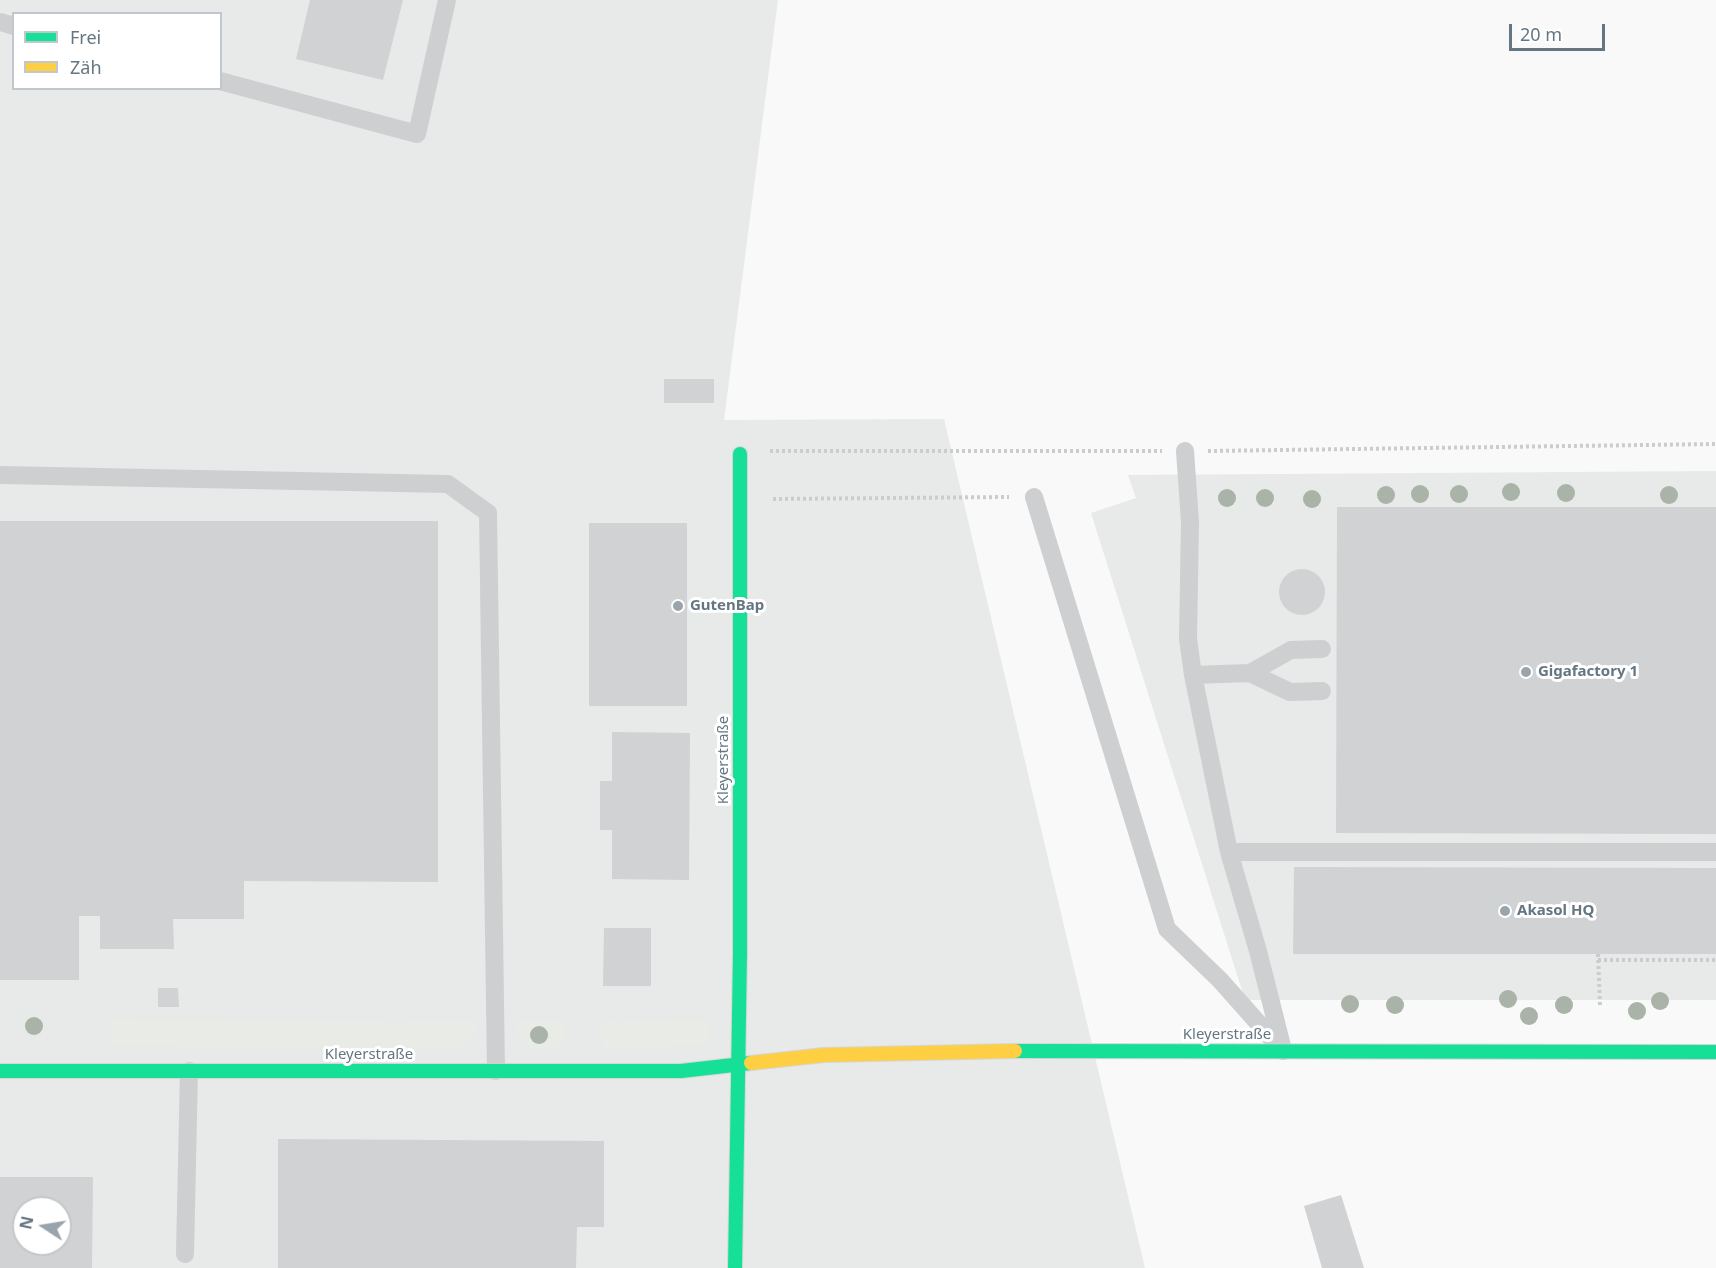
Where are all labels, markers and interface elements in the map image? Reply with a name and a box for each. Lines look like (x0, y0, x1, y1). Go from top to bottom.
legend (12, 12, 222, 90)
scale bar (1512, 12, 1608, 50)
text: 20 m (1520, 22, 1562, 46)
text: Frei (70, 25, 101, 49)
text: Zäh (70, 55, 102, 79)
place label: GutenBap (690, 597, 764, 615)
marker: GutenBap (671, 599, 685, 613)
place label: Gigafactory 1 (1538, 663, 1638, 681)
marker: Gigafactory 1 (1519, 665, 1533, 679)
street label: Kleyerstraße (715, 716, 733, 804)
place label: Akasol HQ (1517, 902, 1594, 920)
marker: Akasol HQ (1498, 904, 1512, 918)
street label: Kleyerstraße (1183, 1026, 1271, 1044)
street label: Kleyerstraße (325, 1046, 413, 1064)
north arrow (12, 1196, 72, 1256)
text: N (14, 1214, 38, 1231)

